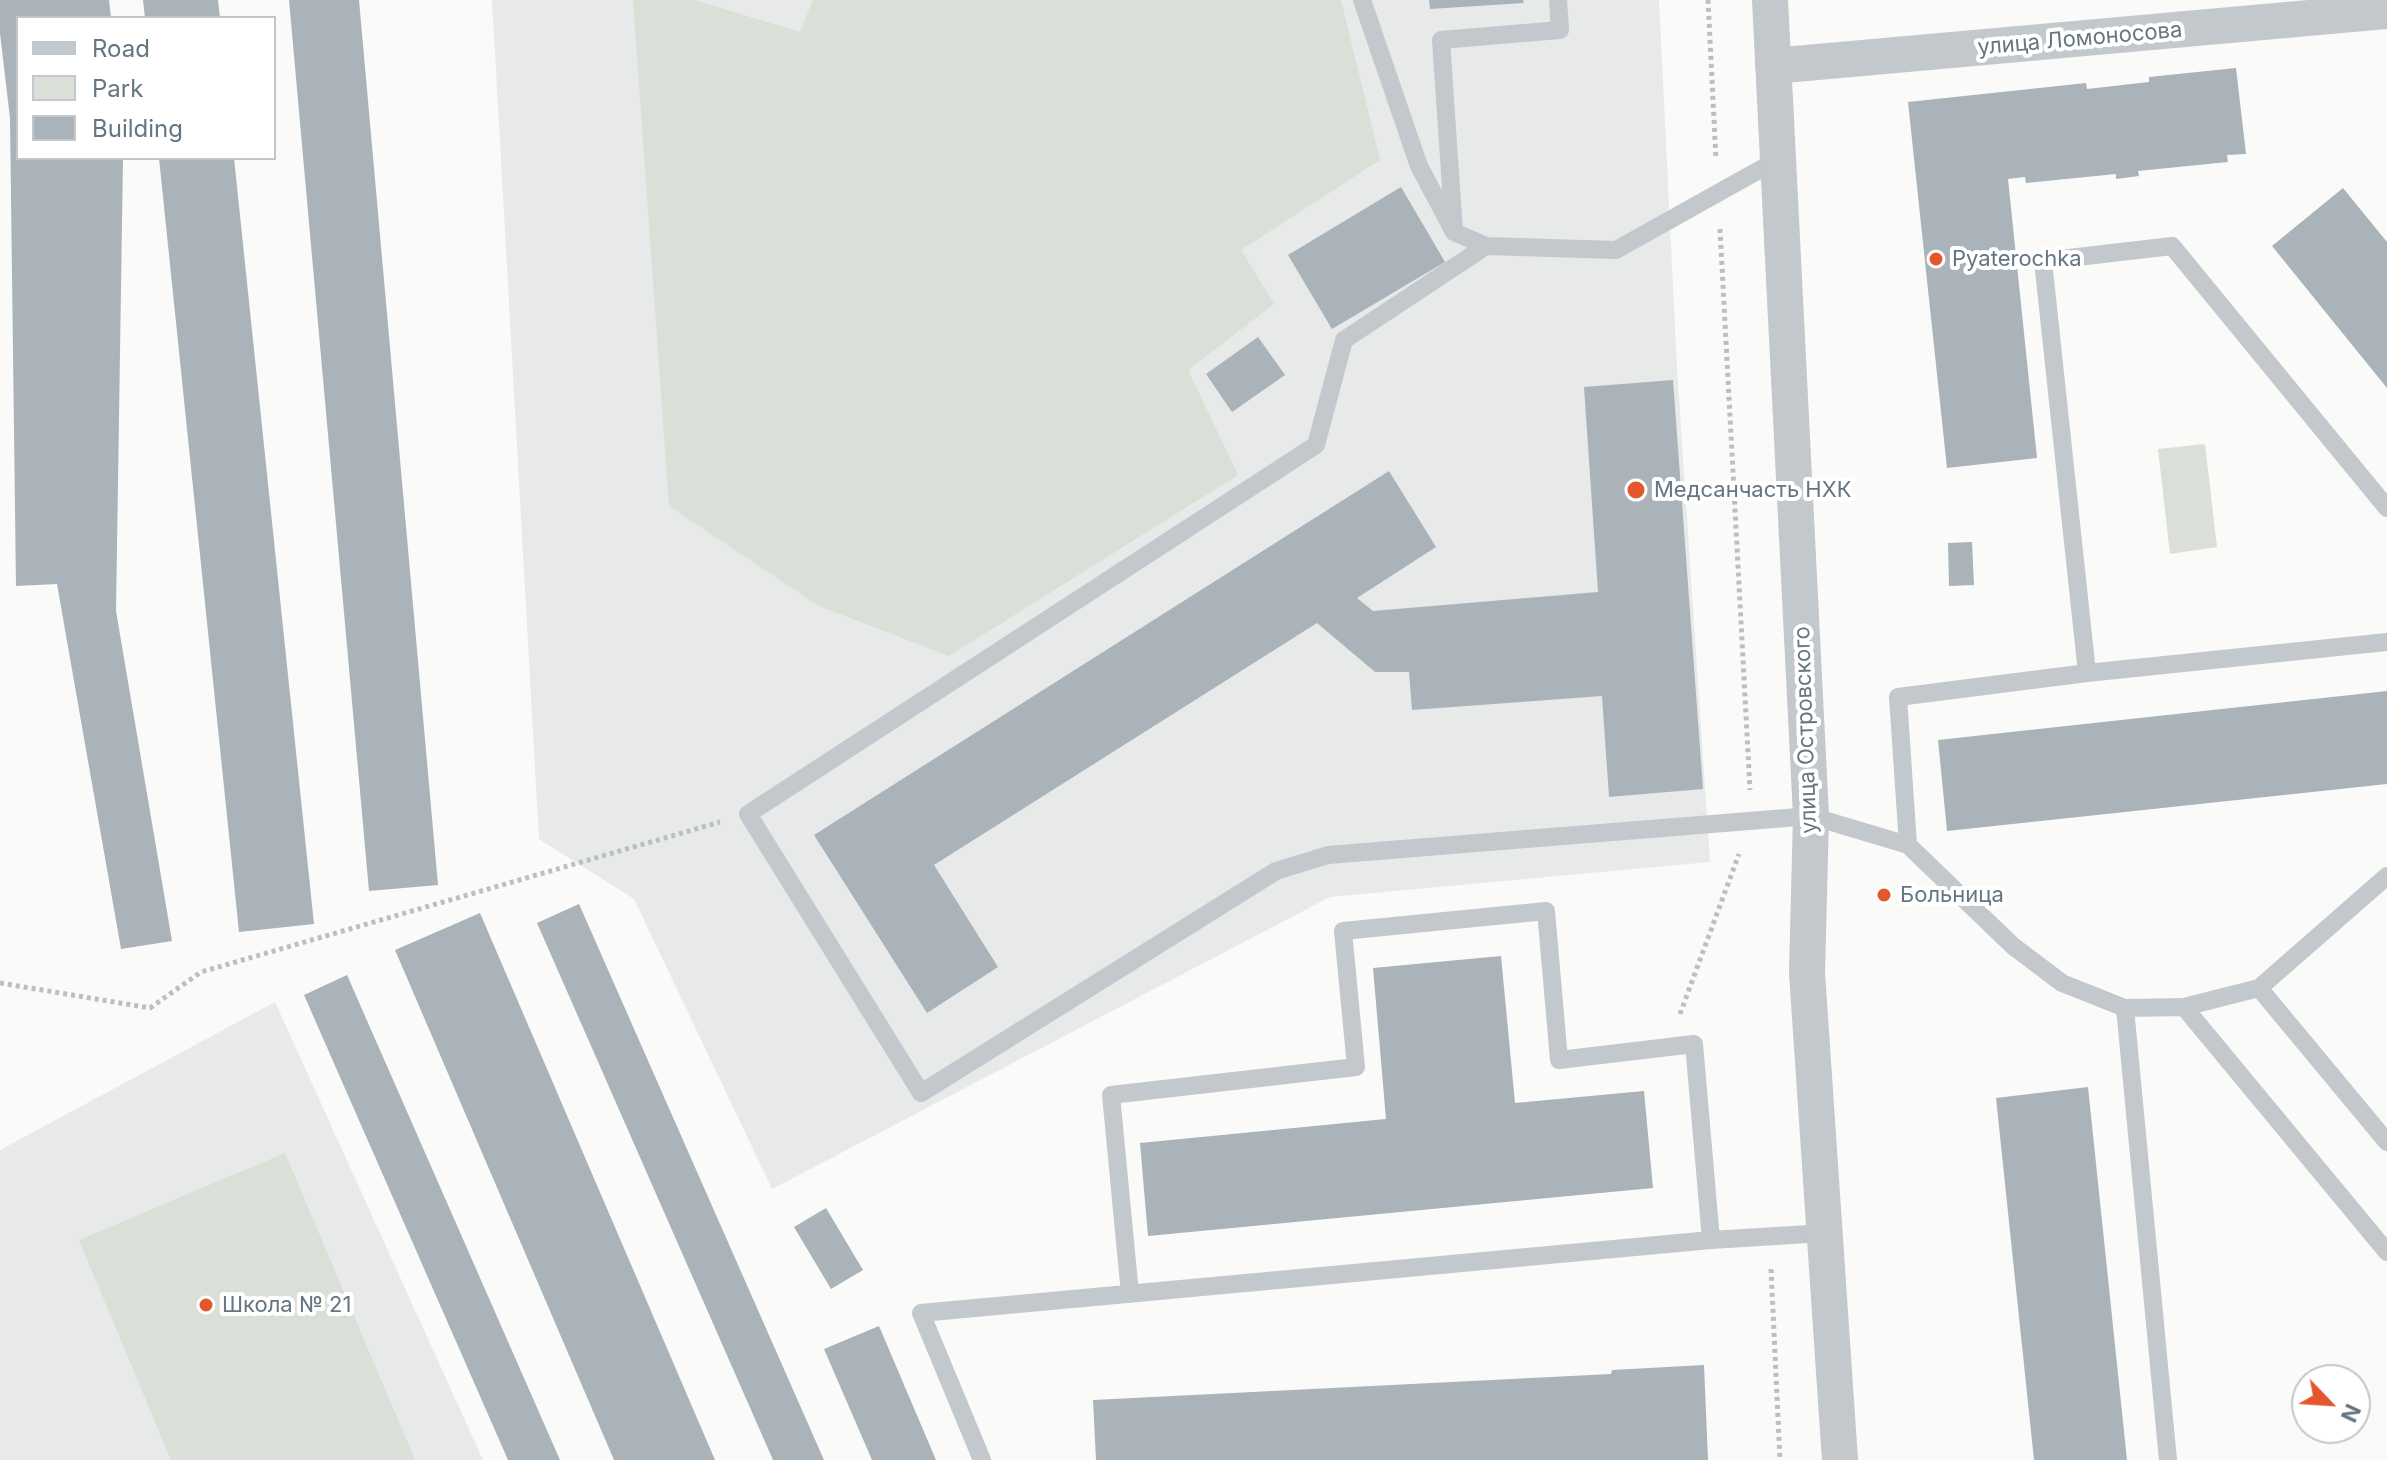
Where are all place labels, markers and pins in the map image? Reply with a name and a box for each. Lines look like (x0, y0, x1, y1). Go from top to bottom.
place label: Pyaterochka (1952, 246, 2082, 272)
marker: Pyaterochka (1927, 250, 1945, 268)
place label: Медсанчасть НХК (1654, 477, 1851, 503)
marker: Медсанчасть НХК (1625, 479, 1647, 501)
place label: Больница (1900, 882, 2004, 908)
marker: Больница (1875, 886, 1893, 904)
place label: Школа № 21 (222, 1292, 351, 1318)
marker: Школа № 21 (197, 1296, 215, 1314)

